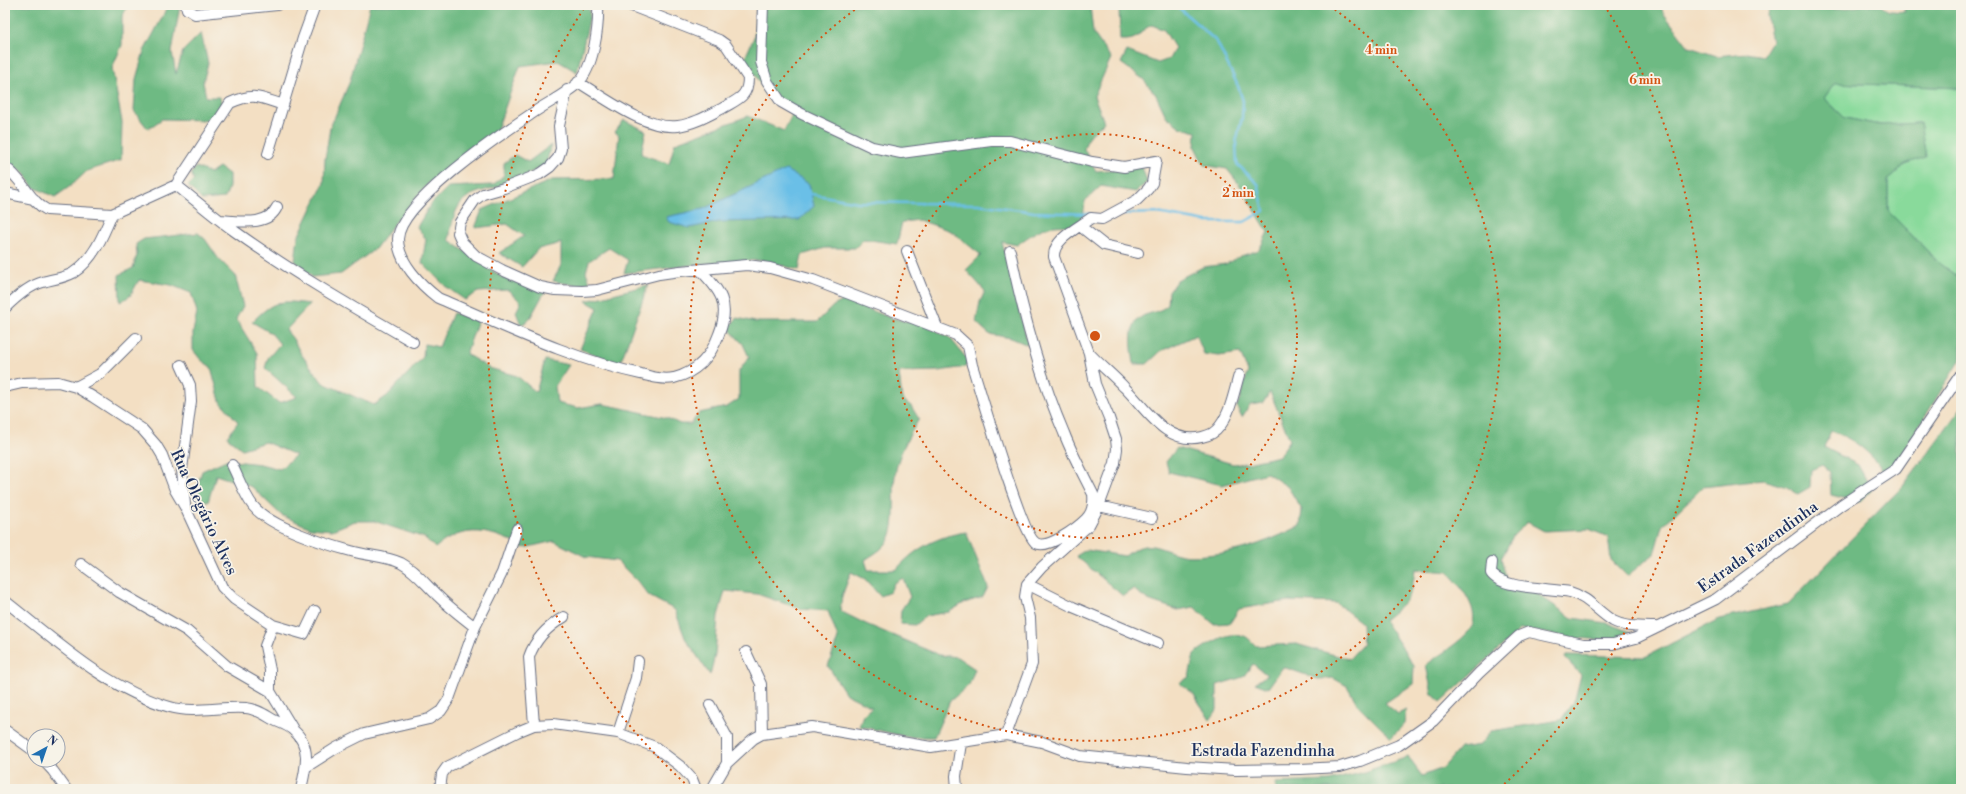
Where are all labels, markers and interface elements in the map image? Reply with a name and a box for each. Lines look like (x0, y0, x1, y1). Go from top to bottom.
text: 4 min (1365, 43, 1398, 58)
text: 6 min (1629, 73, 1661, 88)
text: 2 min (1222, 186, 1254, 201)
centre of rings (1088, 329, 1102, 343)
street label: Rua Olegário Alves (166, 446, 242, 578)
street label: Estrada Fazendinha (1694, 496, 1823, 597)
north arrow (26, 728, 66, 768)
text: N (44, 733, 60, 749)
street label: Estrada Fazendinha (1191, 741, 1336, 761)

